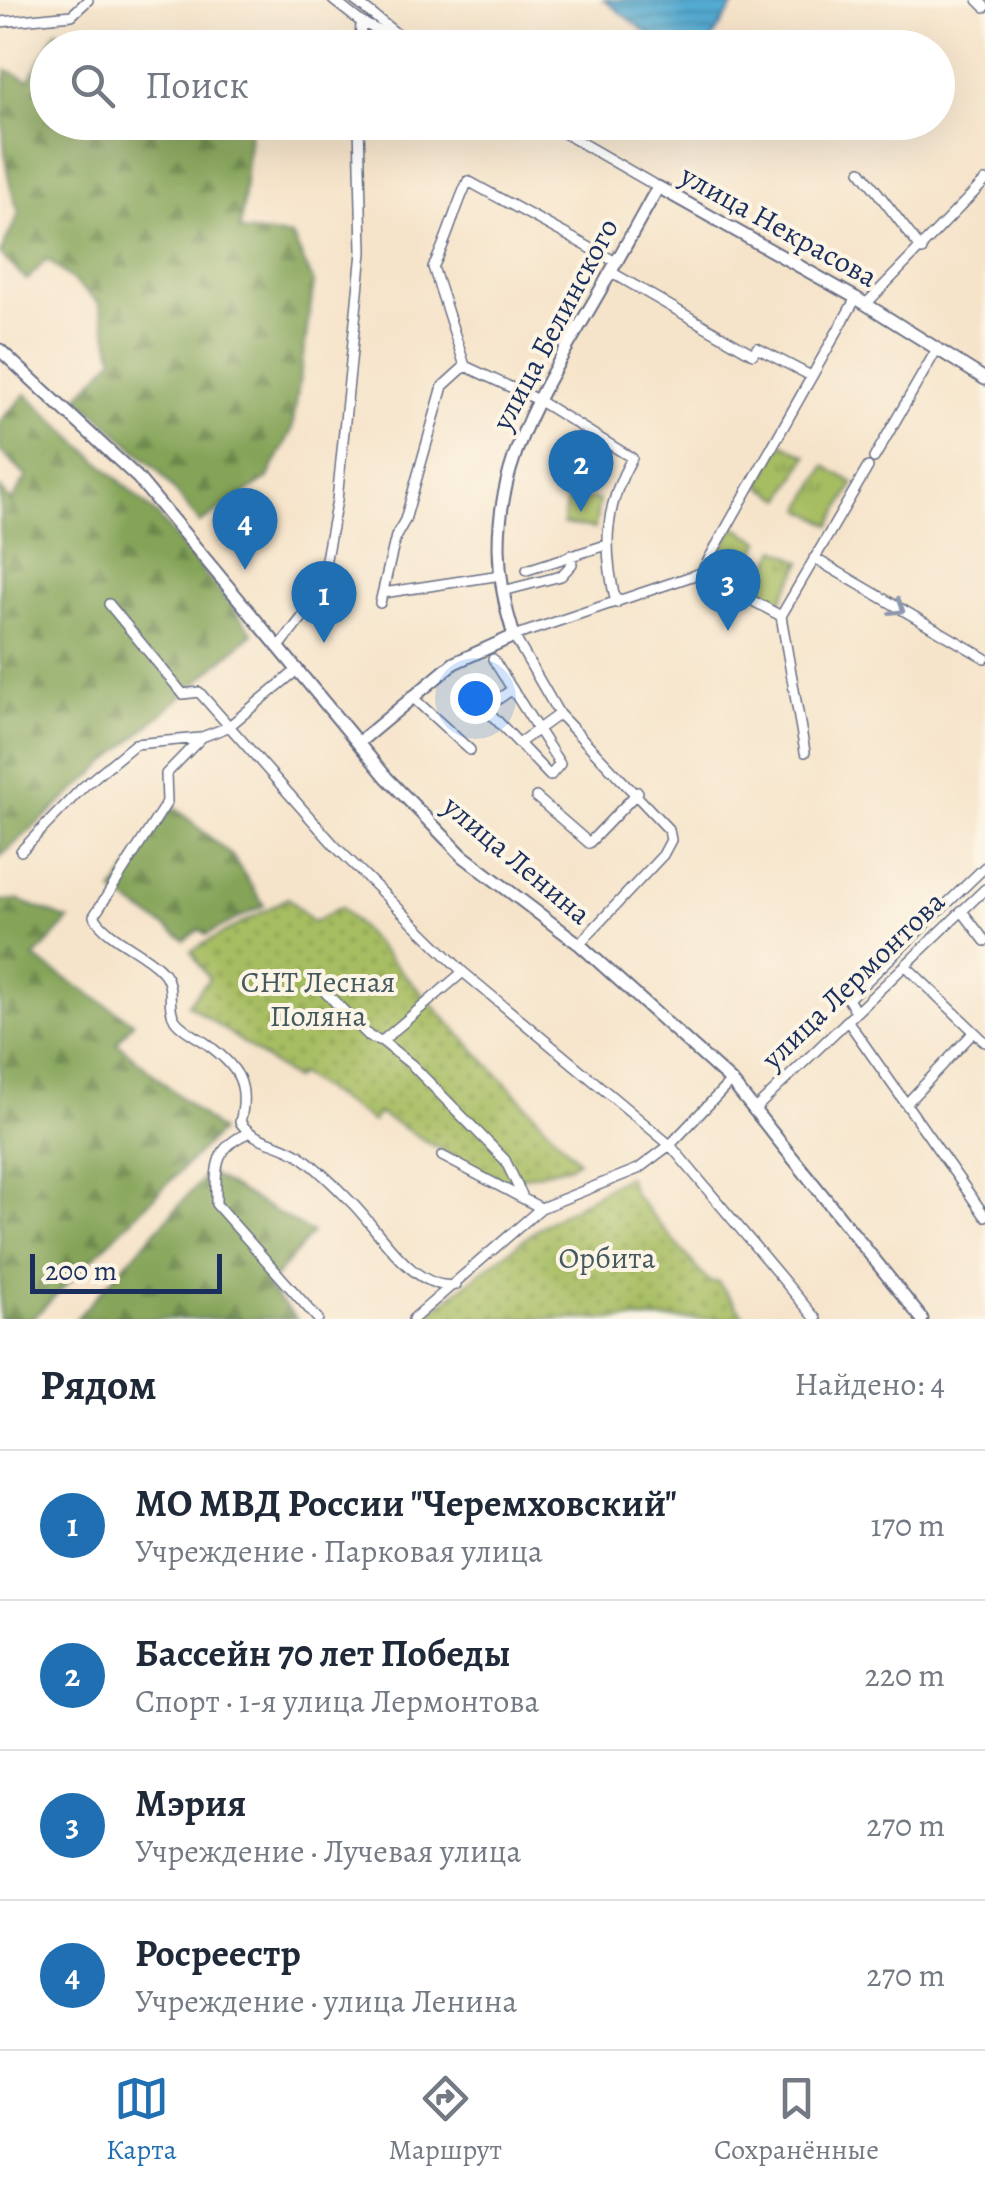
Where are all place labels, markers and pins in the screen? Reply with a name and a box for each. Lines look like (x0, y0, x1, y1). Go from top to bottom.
pin: 2 (548, 430, 614, 512)
pin: 4 (212, 488, 278, 570)
pin: 3 (696, 548, 760, 631)
pin: 1 (292, 560, 356, 643)

